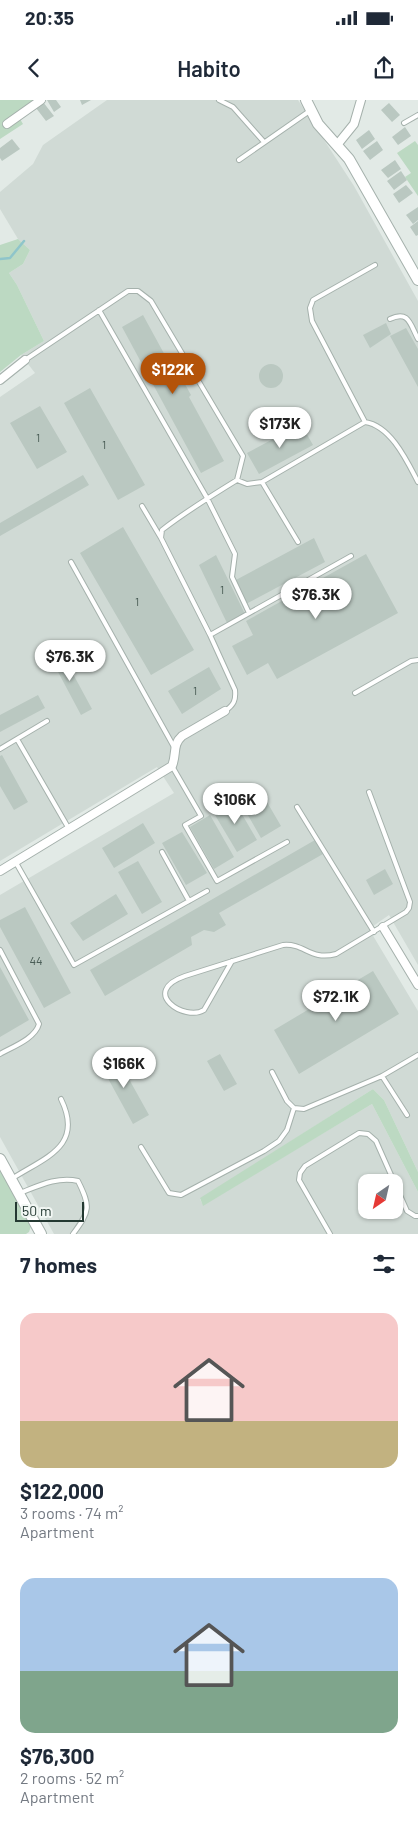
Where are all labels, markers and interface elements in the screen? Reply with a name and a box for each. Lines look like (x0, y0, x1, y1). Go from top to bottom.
text: 20:35 (25, 6, 74, 29)
icon: back (20, 54, 48, 82)
icon: share (370, 54, 398, 82)
text: Habito (177, 55, 241, 81)
pin: $122K (138, 352, 208, 395)
text: $122K (152, 359, 194, 378)
pin: $173K (245, 406, 315, 449)
text: $173K (259, 413, 301, 432)
house number: 1 (36, 430, 40, 444)
house number: 1 (102, 437, 106, 451)
pin: $76.3K (275, 578, 357, 620)
house number: 1 (220, 582, 224, 596)
text: $76.3K (292, 584, 340, 603)
house number: 1 (135, 594, 139, 608)
pin: $76.3K (29, 640, 111, 682)
text: $76.3K (46, 646, 94, 665)
house number: 1 (193, 683, 197, 697)
pin: $106K (200, 782, 270, 825)
text: $106K (214, 789, 256, 808)
house number: 44 (29, 953, 43, 967)
pin: $72.1K (295, 980, 377, 1022)
text: $72.1K (313, 986, 359, 1005)
pin: $166K (89, 1046, 159, 1089)
text: $166K (103, 1053, 145, 1072)
north arrow (358, 1174, 402, 1219)
map controls (358, 1174, 403, 1219)
scale bar (15, 1199, 84, 1222)
text: 50 m (22, 1202, 51, 1219)
icon: filters (370, 1250, 398, 1278)
text: 7 homes (20, 1252, 97, 1277)
icon: home (164, 1345, 254, 1435)
text: $122,000 (20, 1478, 104, 1503)
text: 3 rooms · 74 m² (20, 1503, 123, 1522)
text: Apartment (20, 1522, 95, 1541)
icon: home (164, 1610, 254, 1700)
text: $76,300 (20, 1743, 95, 1768)
text: 2 rooms · 52 m² (20, 1768, 124, 1787)
text: Apartment (20, 1787, 95, 1806)

